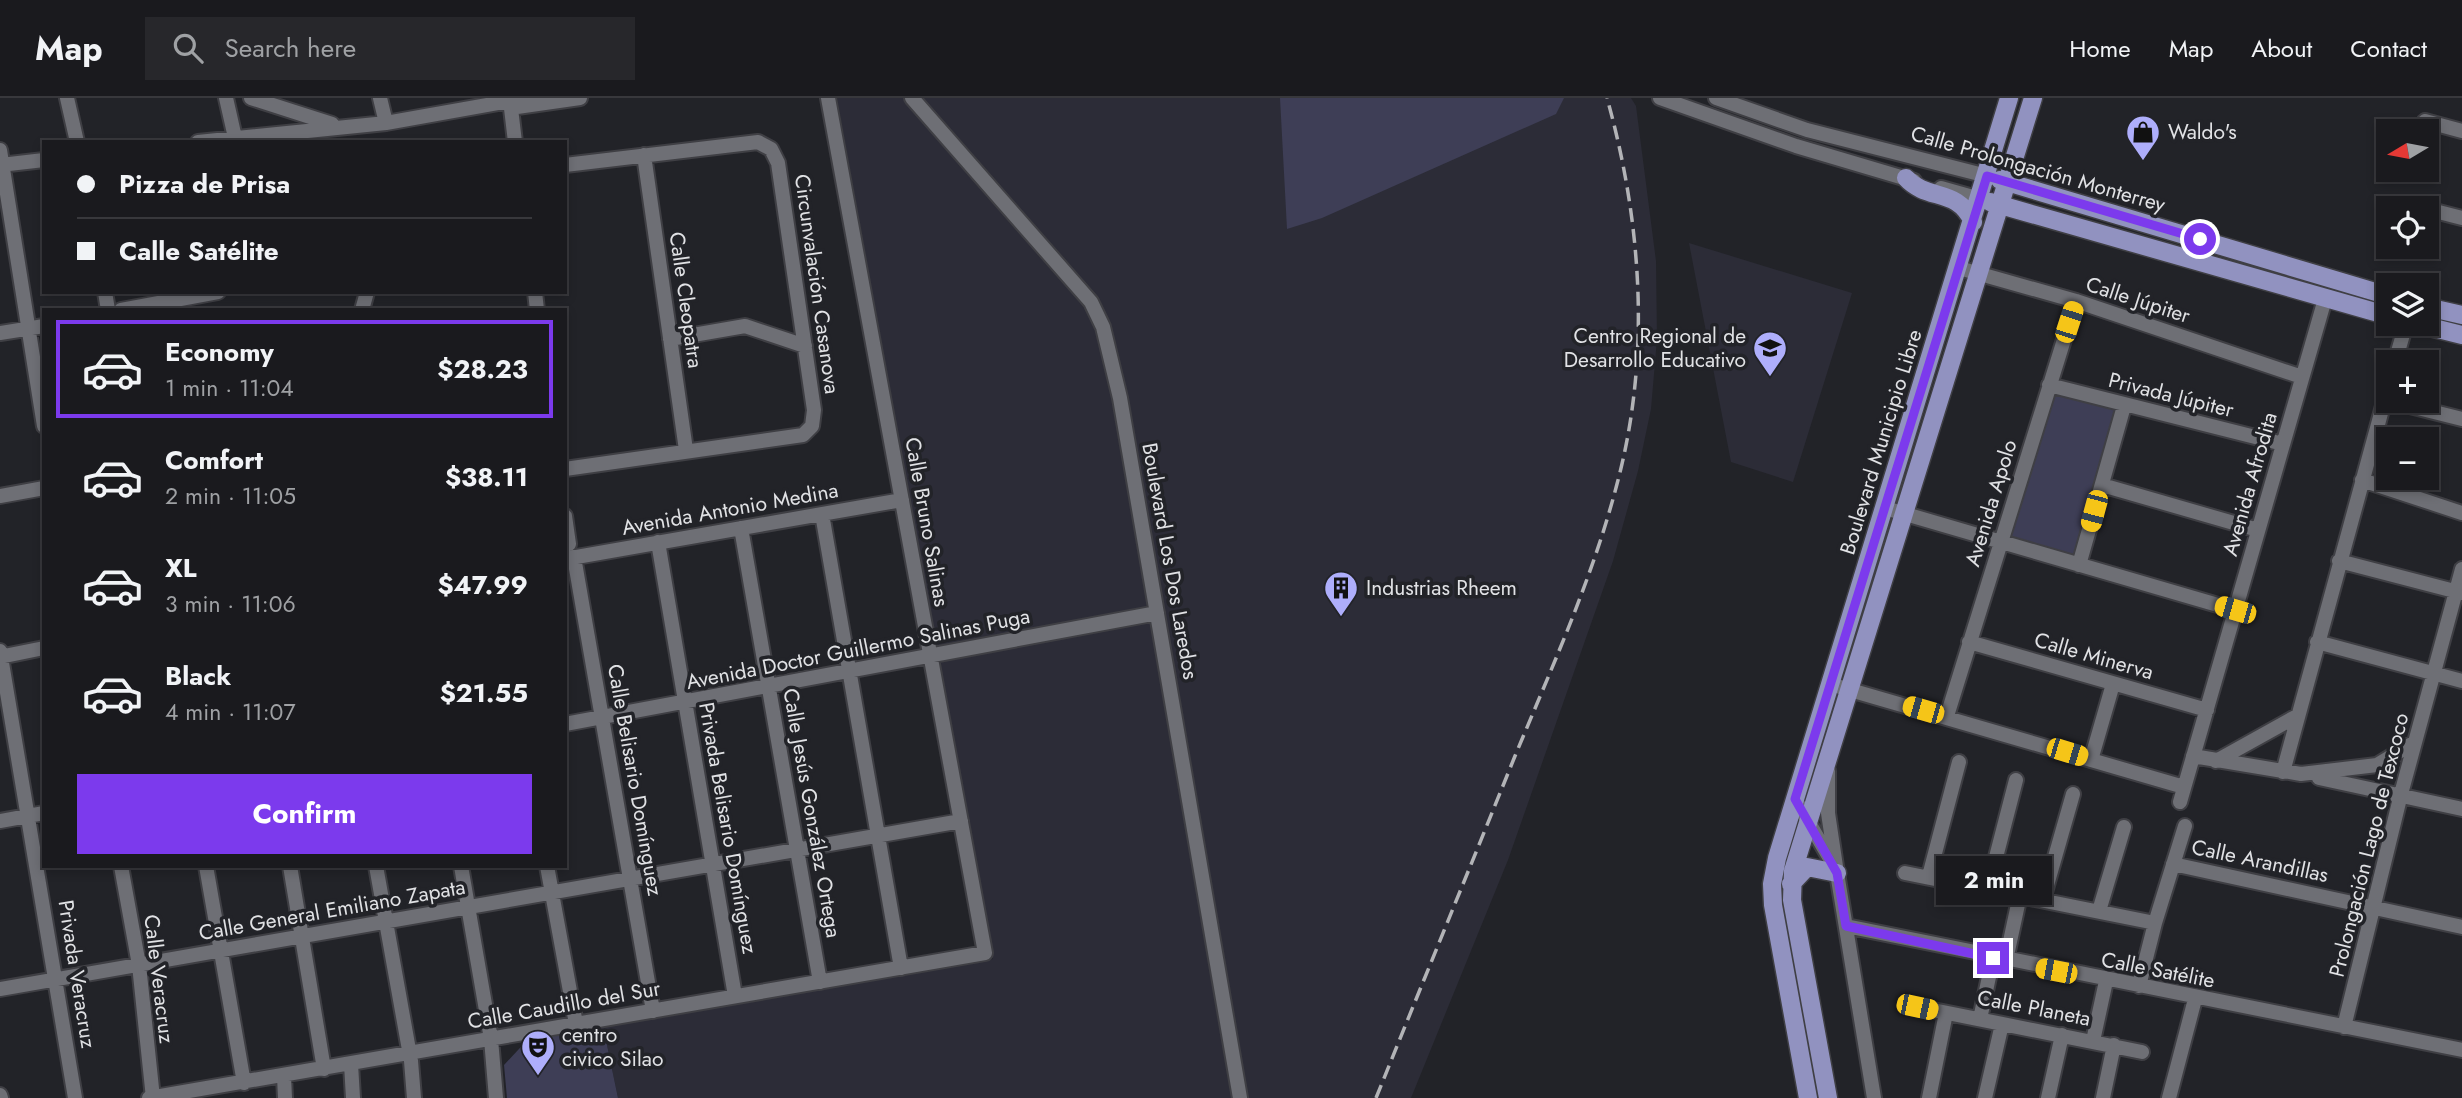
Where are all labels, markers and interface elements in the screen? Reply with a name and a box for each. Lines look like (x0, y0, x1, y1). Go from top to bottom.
search box (145, 17, 635, 80)
text: Map (35, 25, 103, 72)
icon: search (169, 29, 207, 67)
text: Search here (225, 29, 356, 67)
text: Home (2069, 31, 2131, 66)
text: Map (2169, 31, 2213, 66)
text: About (2251, 31, 2312, 66)
text: Contact (2350, 31, 2427, 66)
shop icon: Waldo's (2124, 113, 2162, 162)
place label: Waldo's (2168, 117, 2237, 147)
street label: Calle Prolongación Monterrey (1907, 118, 2170, 220)
north arrow (2376, 119, 2440, 182)
map controls (2376, 119, 2439, 490)
text: Pizza de Prisa (119, 165, 290, 203)
street label: Circunvalación Casanova (787, 172, 847, 396)
button: locate (2376, 196, 2439, 259)
route start (2184, 223, 2216, 255)
street label: Calle Cleopatra (662, 230, 710, 370)
text: Calle Satélite (119, 232, 279, 270)
street label: Calle Júpiter (2082, 269, 2195, 331)
button: layers (2376, 273, 2439, 336)
car (2053, 299, 2086, 345)
place label: Centro Regional de Desarrollo Educativo (1564, 321, 1746, 375)
street label: Boulevard Municipio Libre (1832, 325, 1930, 558)
school or university icon: Centro Regional de Desarrollo Educativo (1751, 329, 1789, 378)
text: Economy (165, 333, 274, 371)
icon: car (81, 338, 144, 401)
text: $28.23 (437, 350, 528, 388)
button: + (2376, 350, 2439, 413)
street label: Privada Júpiter (2105, 365, 2238, 425)
text: 1 min · 11:04 (165, 371, 294, 405)
street label: Avenida Afrodita (2215, 409, 2285, 559)
button: − (2376, 427, 2439, 490)
street label: Calle Bruno Salinas (897, 435, 957, 609)
street label: Avenida Apolo (1958, 436, 2024, 570)
street label: Boulevard Los Dos Laredos (1134, 440, 1206, 682)
text: Comfort (165, 441, 263, 479)
icon: car (81, 446, 144, 509)
text: $38.11 (445, 458, 528, 496)
street label: Avenida Antonio Medina (619, 475, 841, 543)
text: 2 min · 11:05 (165, 479, 296, 513)
car (2079, 488, 2110, 534)
text: XL (165, 549, 197, 587)
icon: car (81, 554, 144, 617)
text: $47.99 (437, 566, 528, 604)
building icon: Industrias Rheem (1322, 569, 1360, 618)
place label: Industrias Rheem (1366, 573, 1517, 603)
text: 3 min · 11:06 (165, 587, 296, 621)
car (2212, 594, 2259, 626)
street label: Avenida Doctor Guillermo Salinas Puga (683, 601, 1033, 697)
street label: Calle Minerva (2031, 625, 2157, 687)
text: Black (165, 657, 231, 695)
icon: car (81, 662, 144, 725)
street label: Calle Belisario Domínguez (600, 662, 670, 899)
text: $21.55 (440, 674, 528, 712)
street label: Calle Jesús González Ortega (775, 686, 849, 940)
car (1900, 694, 1947, 726)
text: 4 min · 11:07 (165, 695, 295, 729)
street label: Privada Belisario Domínguez (691, 700, 765, 957)
street label: Prolongación Lago de Texcoco (2322, 710, 2416, 980)
car (2044, 736, 2091, 768)
button: Confirm (77, 774, 532, 854)
street label: Calle Arandillas (2189, 832, 2331, 890)
callout: 2 min (1935, 856, 2051, 906)
text: 2 min (1964, 863, 2024, 897)
street label: Calle General Emiliano Zapata (196, 872, 468, 948)
street label: Privada Veracruz (50, 898, 104, 1051)
street label: Calle Veracruz (136, 913, 182, 1045)
route end (1977, 942, 2009, 974)
street label: Calle Satélite (2099, 944, 2217, 996)
car (2034, 957, 2079, 985)
street label: Calle Caudillo del Sur (465, 973, 664, 1037)
street label: Calle Planeta (1975, 982, 2093, 1034)
car (1895, 992, 1940, 1022)
place label: centro civico Silao (562, 1020, 663, 1074)
theatre icon: centro civico Silao (519, 1028, 557, 1077)

